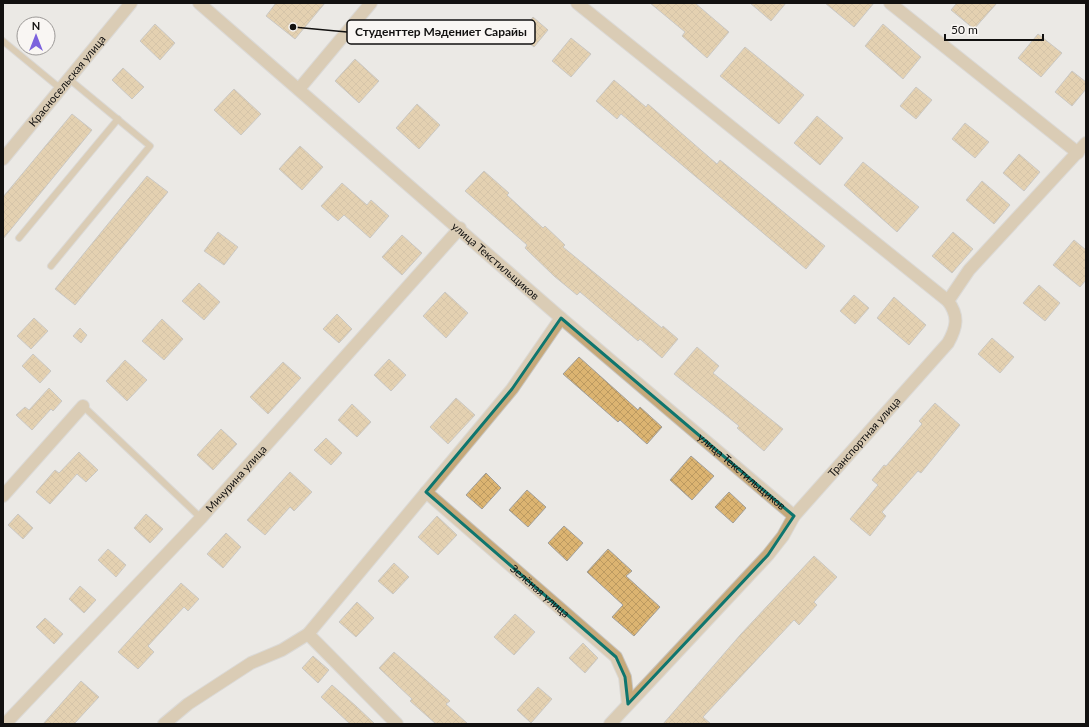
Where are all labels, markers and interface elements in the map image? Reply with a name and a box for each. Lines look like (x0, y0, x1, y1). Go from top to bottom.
north arrow (16, 16, 56, 56)
scale bar (945, 16, 1043, 42)
text: N (32, 19, 40, 32)
callout: Студенттер Мәдениет Сарайы (347, 20, 535, 44)
text: 50 m (951, 22, 978, 37)
text: Студенттер Мәдениет Сарайы (355, 24, 527, 39)
street label: Красносельская улица (25, 32, 108, 129)
street label: улица Текстильщиков (450, 219, 542, 302)
street label: Транспортная улица (825, 394, 903, 479)
street label: улица Текстильщиков (695, 430, 789, 512)
street label: Мичурина улица (203, 442, 269, 514)
street label: Зелёная улица (508, 561, 573, 620)

